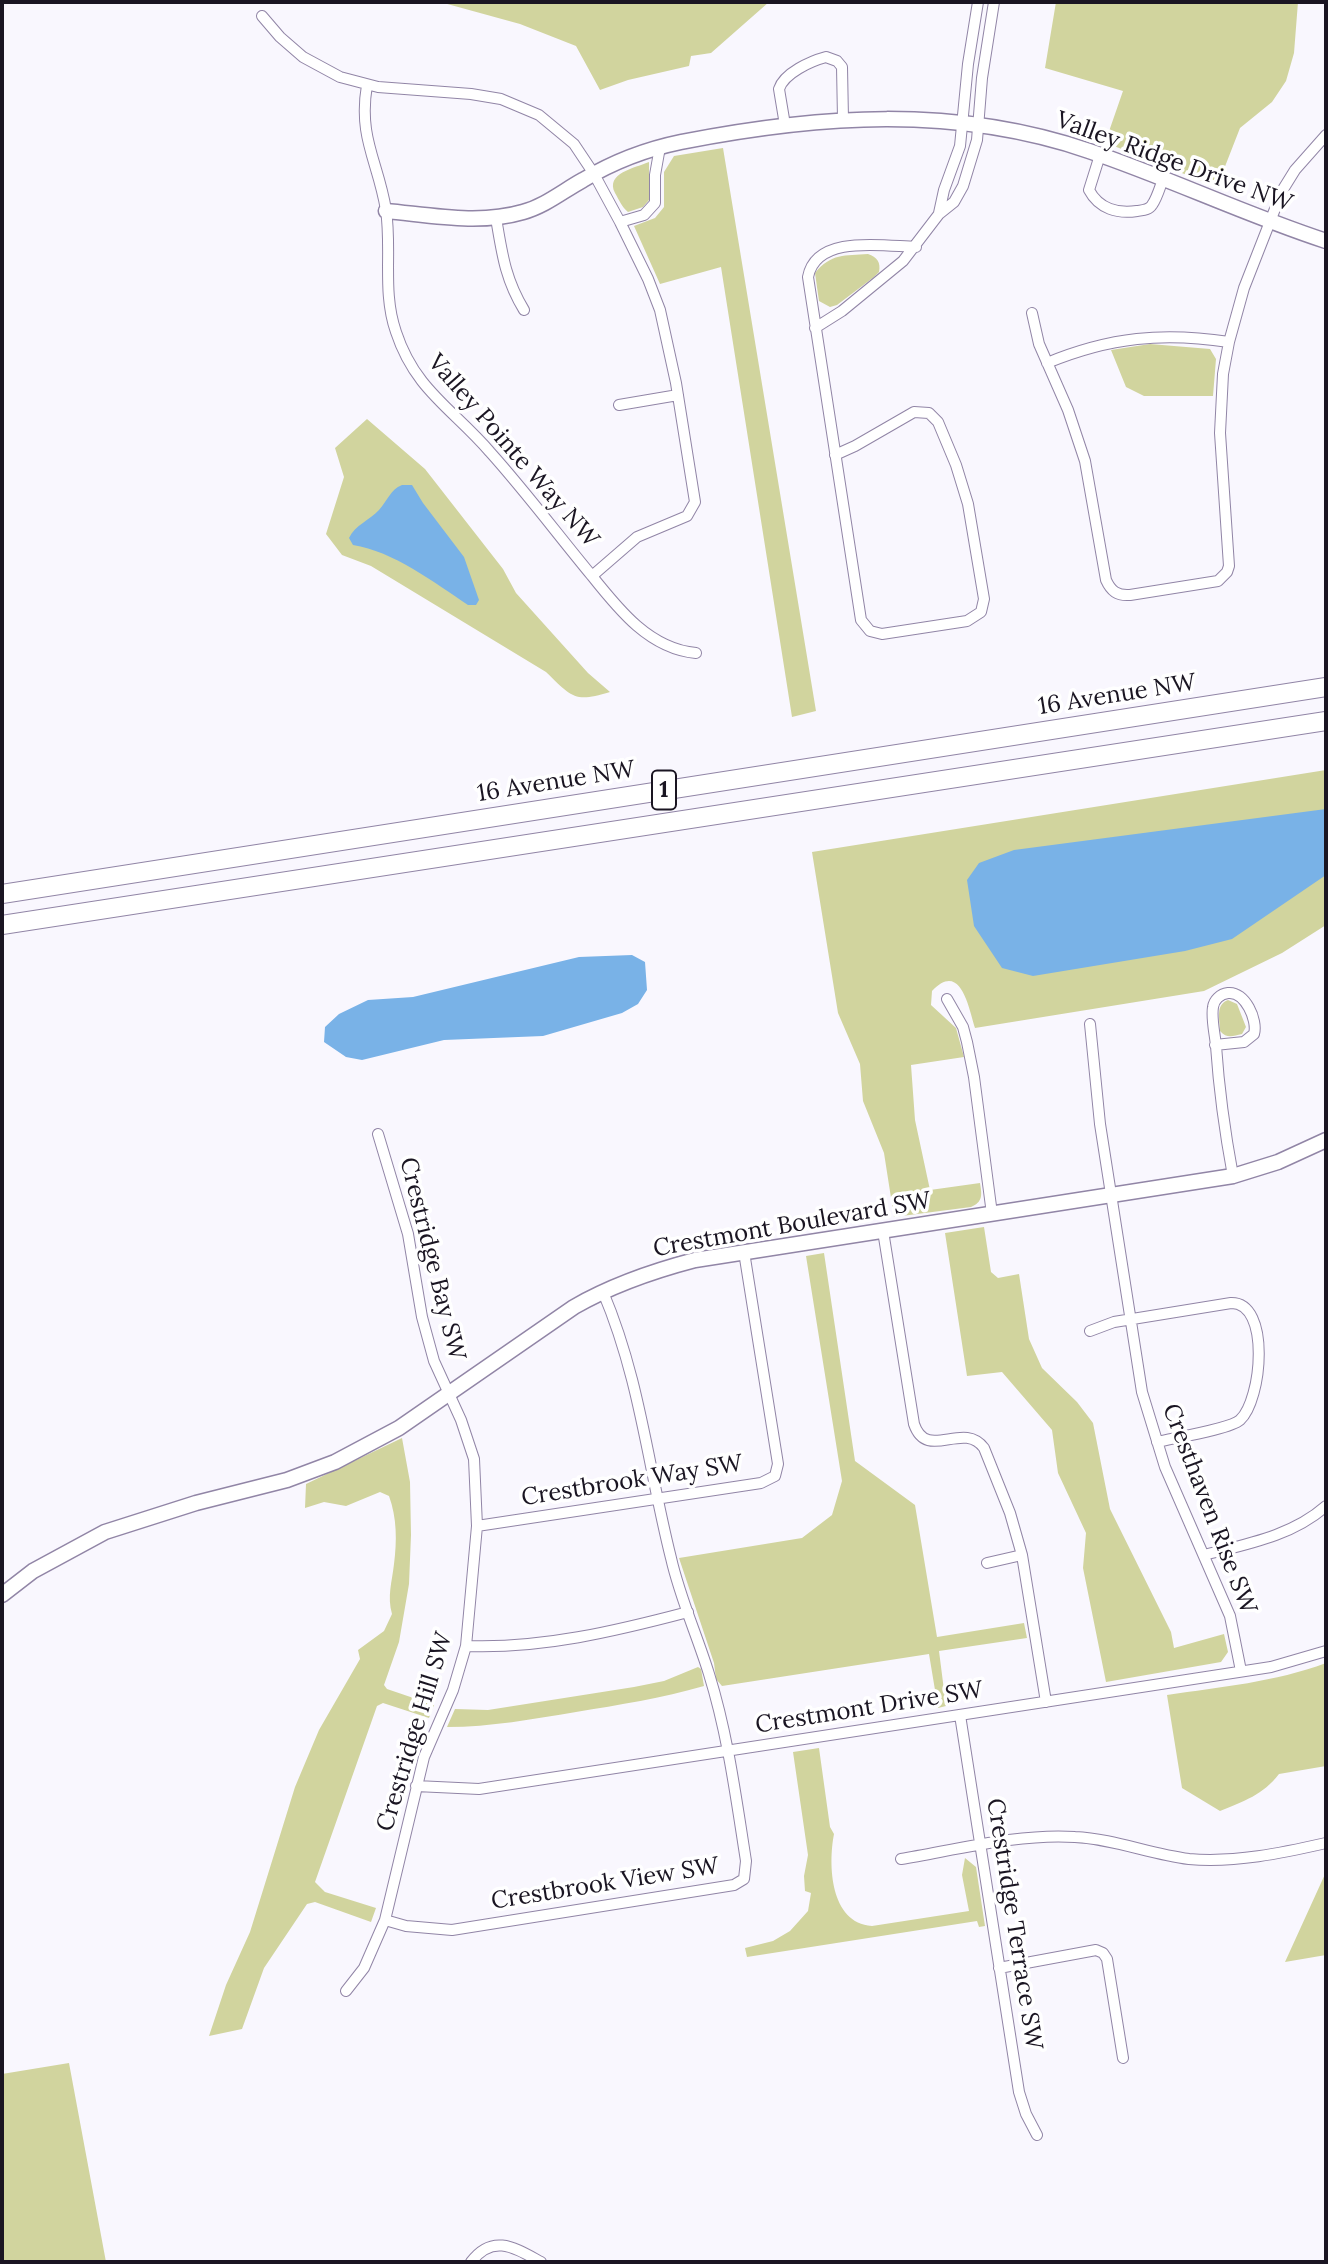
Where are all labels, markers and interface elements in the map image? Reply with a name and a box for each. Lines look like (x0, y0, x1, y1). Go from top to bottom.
street label: Valley Ridge Drive NW (1052, 106, 1296, 218)
street label: Valley Pointe Way NW (421, 348, 605, 554)
street label: 16 Avenue NW (1036, 668, 1198, 722)
street label: 16 Avenue NW (475, 755, 637, 809)
road number: 1 (652, 770, 676, 810)
street label: Crestridge Bay SW (393, 1155, 471, 1363)
street label: Crestmont Boulevard SW (651, 1186, 933, 1264)
street label: Cresthaven Rise SW (1156, 1400, 1262, 1618)
street label: Crestbrook Way SW (519, 1449, 745, 1513)
street label: Crestridge Hill SW (371, 1629, 459, 1835)
street label: Crestmont Drive SW (753, 1676, 985, 1740)
street label: Crestridge Terrace SW (980, 1796, 1048, 2052)
street label: Crestbrook View SW (489, 1852, 721, 1916)

